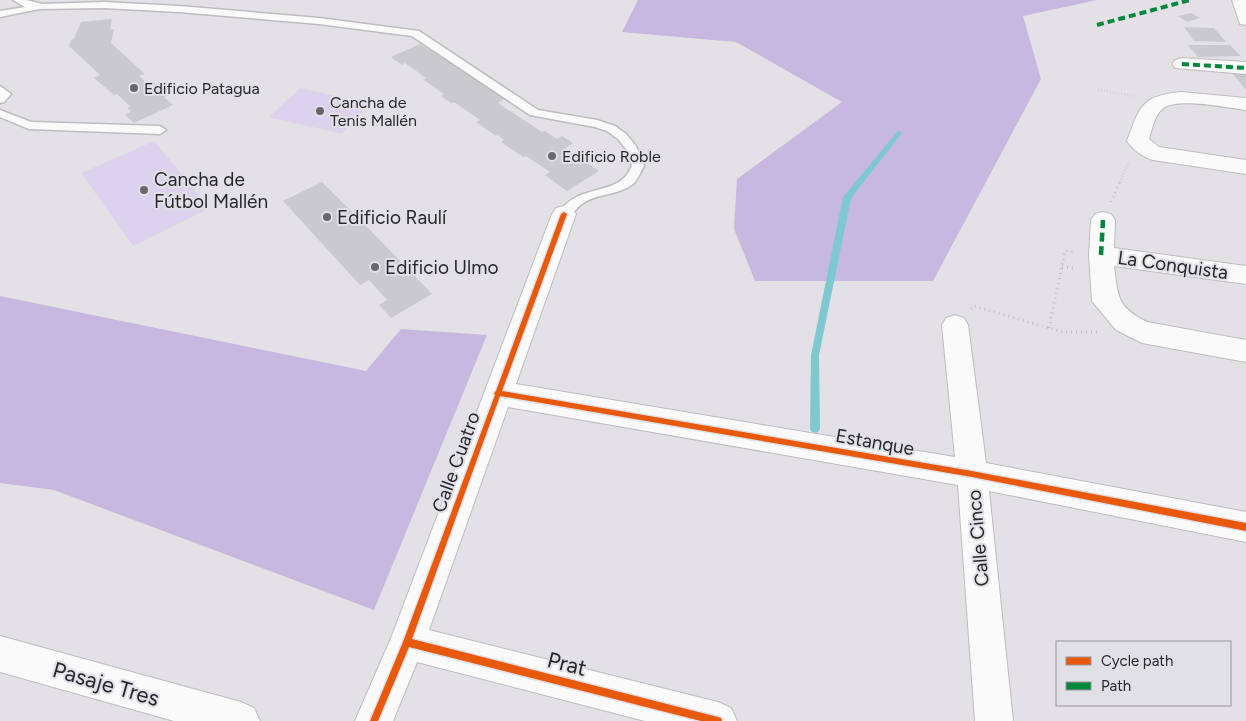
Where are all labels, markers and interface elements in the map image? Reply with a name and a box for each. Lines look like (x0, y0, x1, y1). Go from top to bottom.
place label: Edificio Patagua (144, 79, 260, 98)
marker: Edificio Patagua (128, 82, 140, 94)
place label: Cancha de Tenis Mallén (330, 93, 417, 130)
marker: Cancha de Tenis Mallén (314, 105, 326, 117)
place label: Edificio Roble (562, 147, 661, 166)
marker: Edificio Roble (546, 150, 558, 162)
place label: Cancha de Fútbol Mallén (154, 168, 268, 213)
marker: Cancha de Fútbol Mallén (138, 184, 150, 196)
place label: Edificio Raulí (337, 206, 448, 229)
marker: Edificio Raulí (321, 211, 333, 223)
street label: La Conquista (1116, 246, 1230, 284)
place label: Edificio Ulmo (385, 256, 498, 279)
marker: Edificio Ulmo (369, 261, 381, 273)
street label: Calle Cuatro (427, 409, 485, 515)
street label: Estanque (834, 424, 916, 460)
street label: Calle Cinco (962, 489, 994, 587)
legend (1056, 641, 1231, 706)
street label: Prat (545, 646, 589, 682)
text: Cycle path (1101, 652, 1173, 670)
street label: Pasaje Tres (50, 656, 162, 712)
text: Path (1101, 677, 1131, 695)

